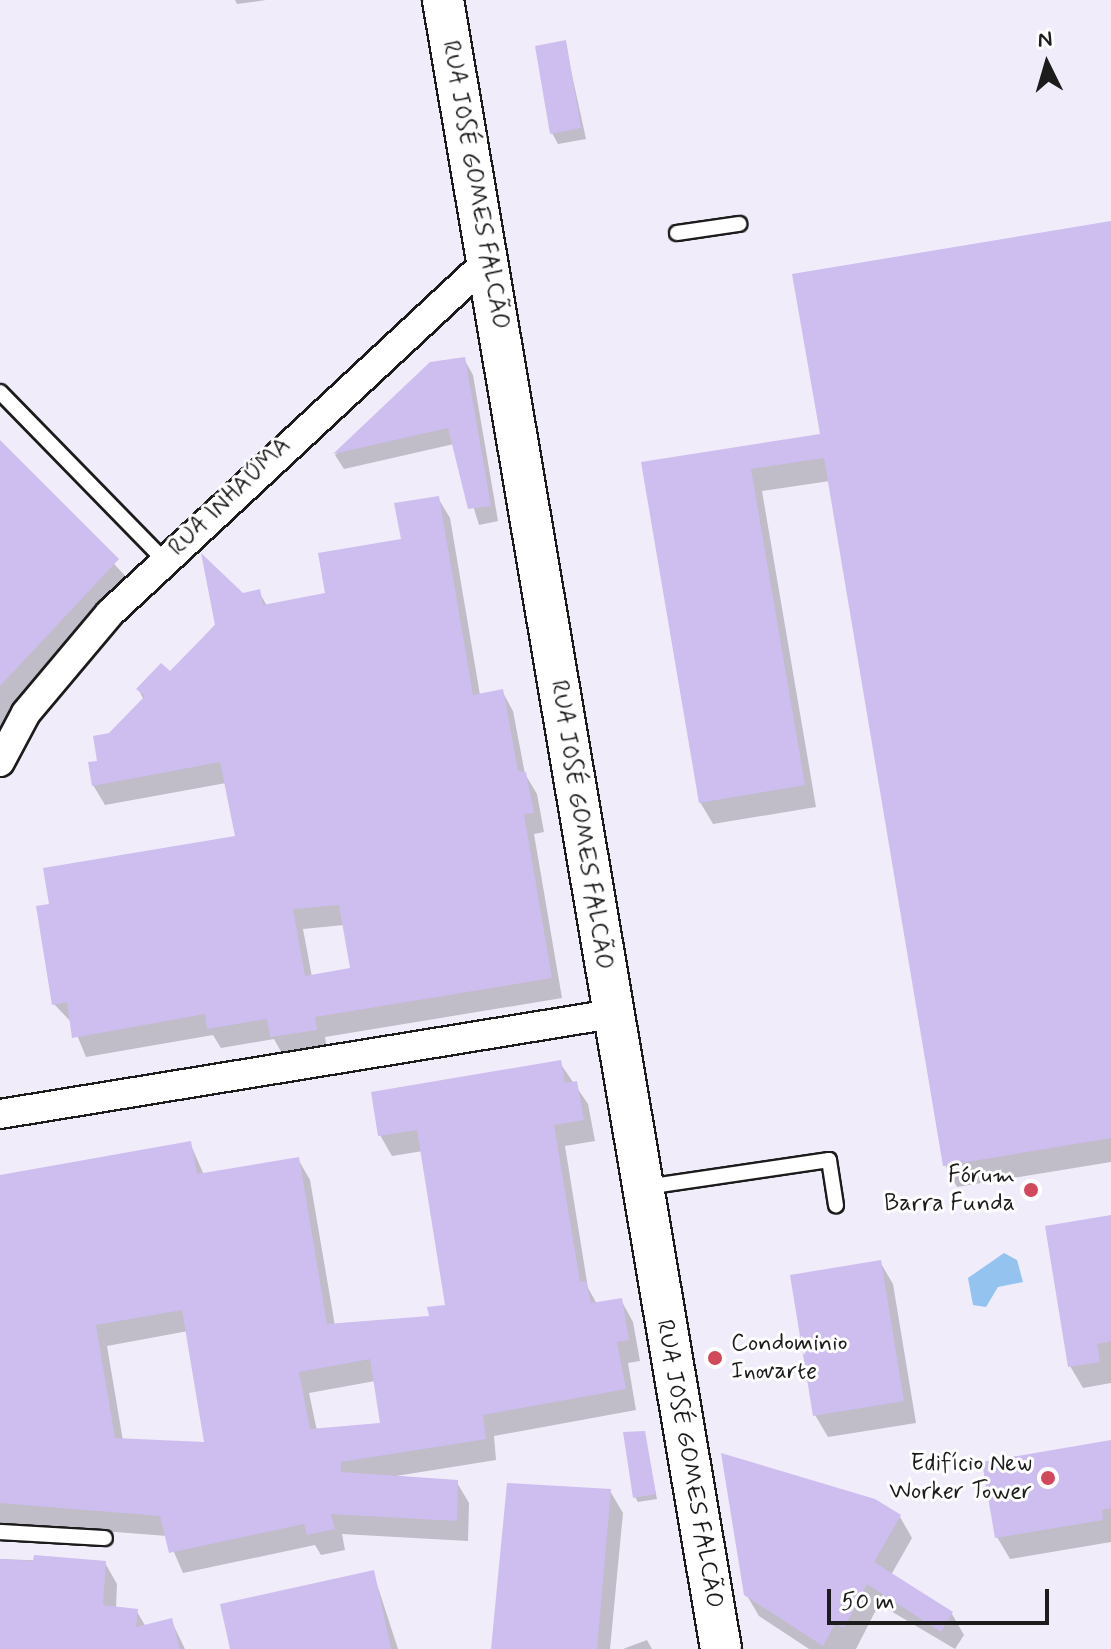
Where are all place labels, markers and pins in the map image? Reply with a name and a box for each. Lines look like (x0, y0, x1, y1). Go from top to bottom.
place label: Fórum Barra Funda (887, 1162, 1015, 1218)
marker: Fórum Barra Funda (1022, 1181, 1040, 1199)
place label: Condominio Inovarte (731, 1330, 847, 1386)
marker: Condominio Inovarte (706, 1349, 724, 1367)
place label: Edifício New Worker Tower (891, 1450, 1032, 1506)
marker: Edifício New Worker Tower (1039, 1469, 1057, 1487)

